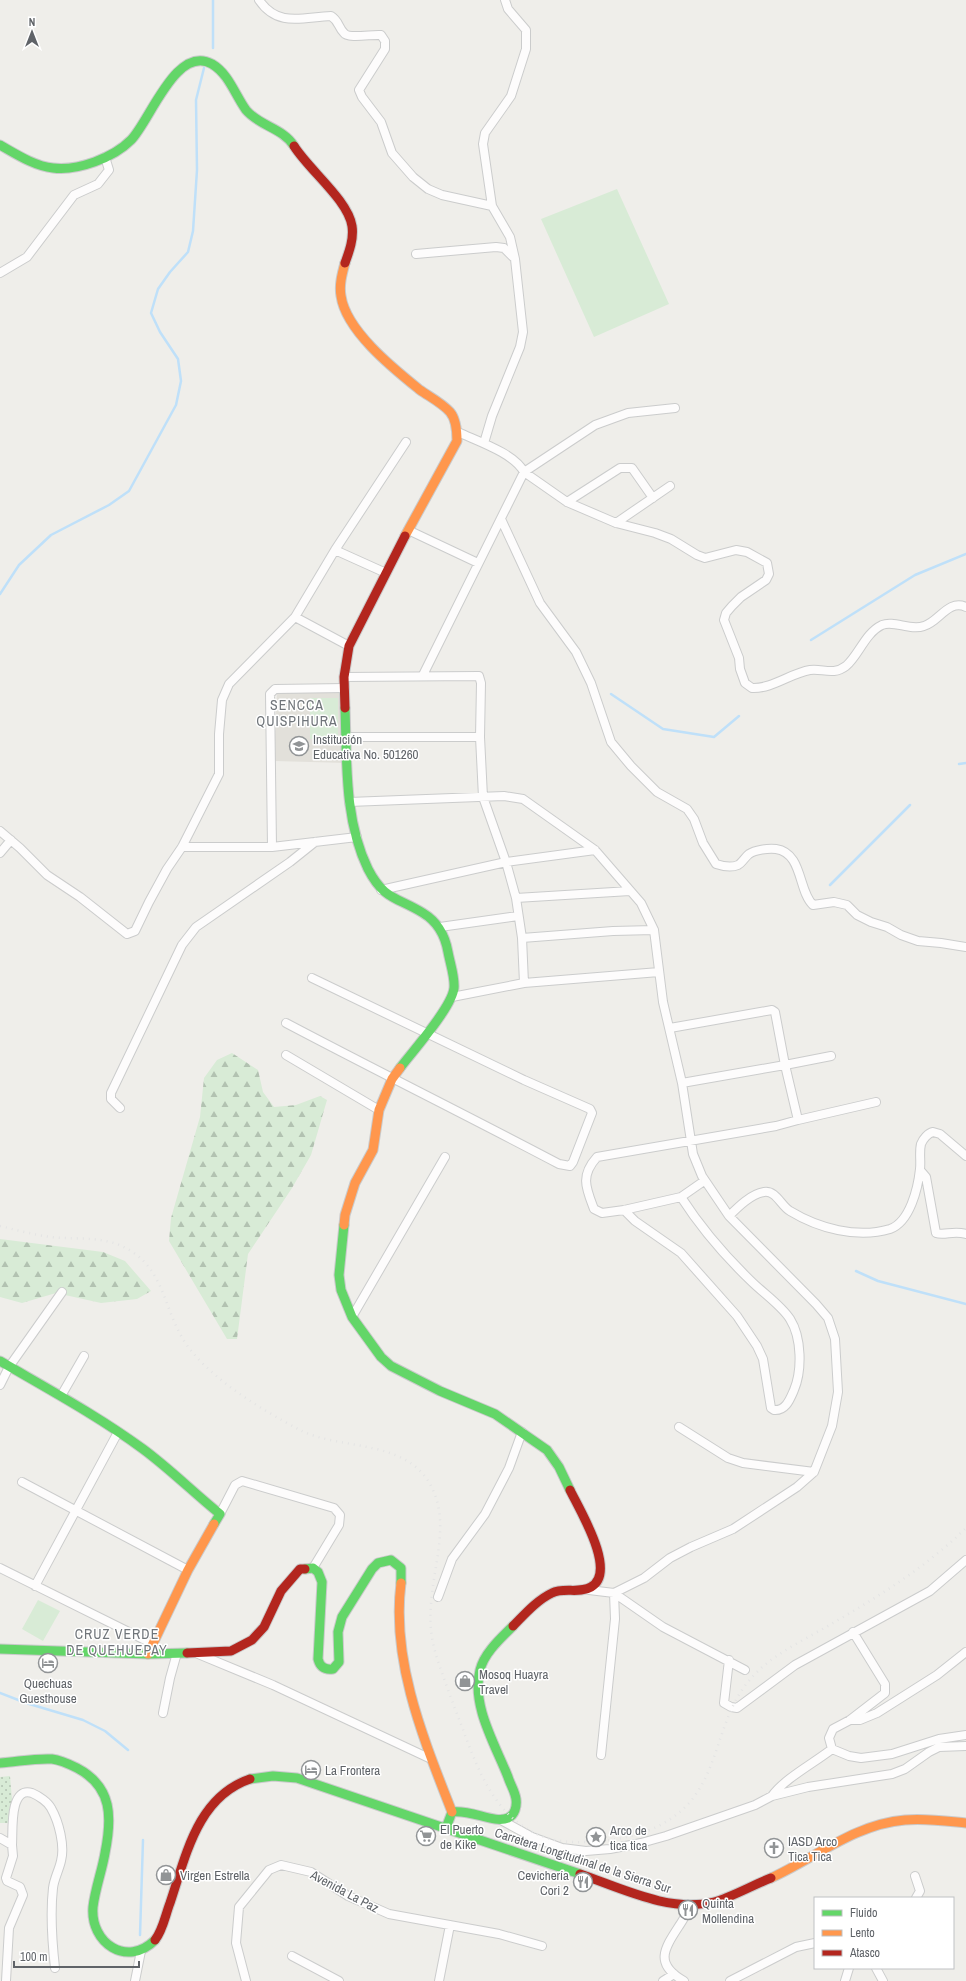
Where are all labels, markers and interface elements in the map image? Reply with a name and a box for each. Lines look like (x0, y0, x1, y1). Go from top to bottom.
north arrow (12, 12, 52, 52)
text: N (29, 15, 35, 29)
district label: SENCCA QUISPIHURA (256, 696, 338, 730)
place label: Institución Educativa No. 501260 (313, 731, 419, 763)
school or university icon: Institución Educativa No. 501260 (288, 735, 310, 757)
district label: CRUZ VERDE DE QUEHUEPAY (66, 1625, 168, 1659)
hotel icon: Quechuas Guesthouse (37, 1652, 59, 1674)
place label: Mosoq Huayra Travel (479, 1666, 548, 1698)
shop icon: Mosoq Huayra Travel (454, 1670, 476, 1692)
place label: Quechuas Guesthouse (19, 1675, 77, 1707)
hotel icon: La Frontera (300, 1759, 322, 1781)
place label: La Frontera (325, 1762, 380, 1779)
place label: El Puerto de Kike (440, 1821, 484, 1853)
place label: Arco de tica tica (609, 1822, 647, 1854)
street label: Carretera Longitudinal de la Sierra Sur (493, 1824, 674, 1897)
supermarket icon: El Puerto de Kike (415, 1825, 437, 1847)
place icon: Arco de tica tica (585, 1826, 607, 1848)
place label: IASD Arco Tica Tica (788, 1833, 837, 1865)
church icon: IASD Arco Tica Tica (763, 1837, 785, 1859)
shop icon: Virgen Estrella (155, 1864, 177, 1886)
street label: Avenida La Paz (307, 1866, 382, 1917)
place label: Virgen Estrella (180, 1867, 250, 1884)
place label: Cevichería Cori 2 (517, 1867, 569, 1899)
restaurant icon: Cevichería Cori 2 (572, 1871, 594, 1893)
place label: Quinta Mollendina (702, 1895, 754, 1927)
legend (814, 1897, 954, 1969)
restaurant icon: Quinta Mollendina (677, 1899, 699, 1921)
text: Fluido (850, 1905, 877, 1921)
text: Lento (850, 1925, 875, 1941)
scale bar (14, 1943, 139, 1969)
text: Atasco (849, 1945, 880, 1961)
text: 100 m (20, 1949, 47, 1965)

